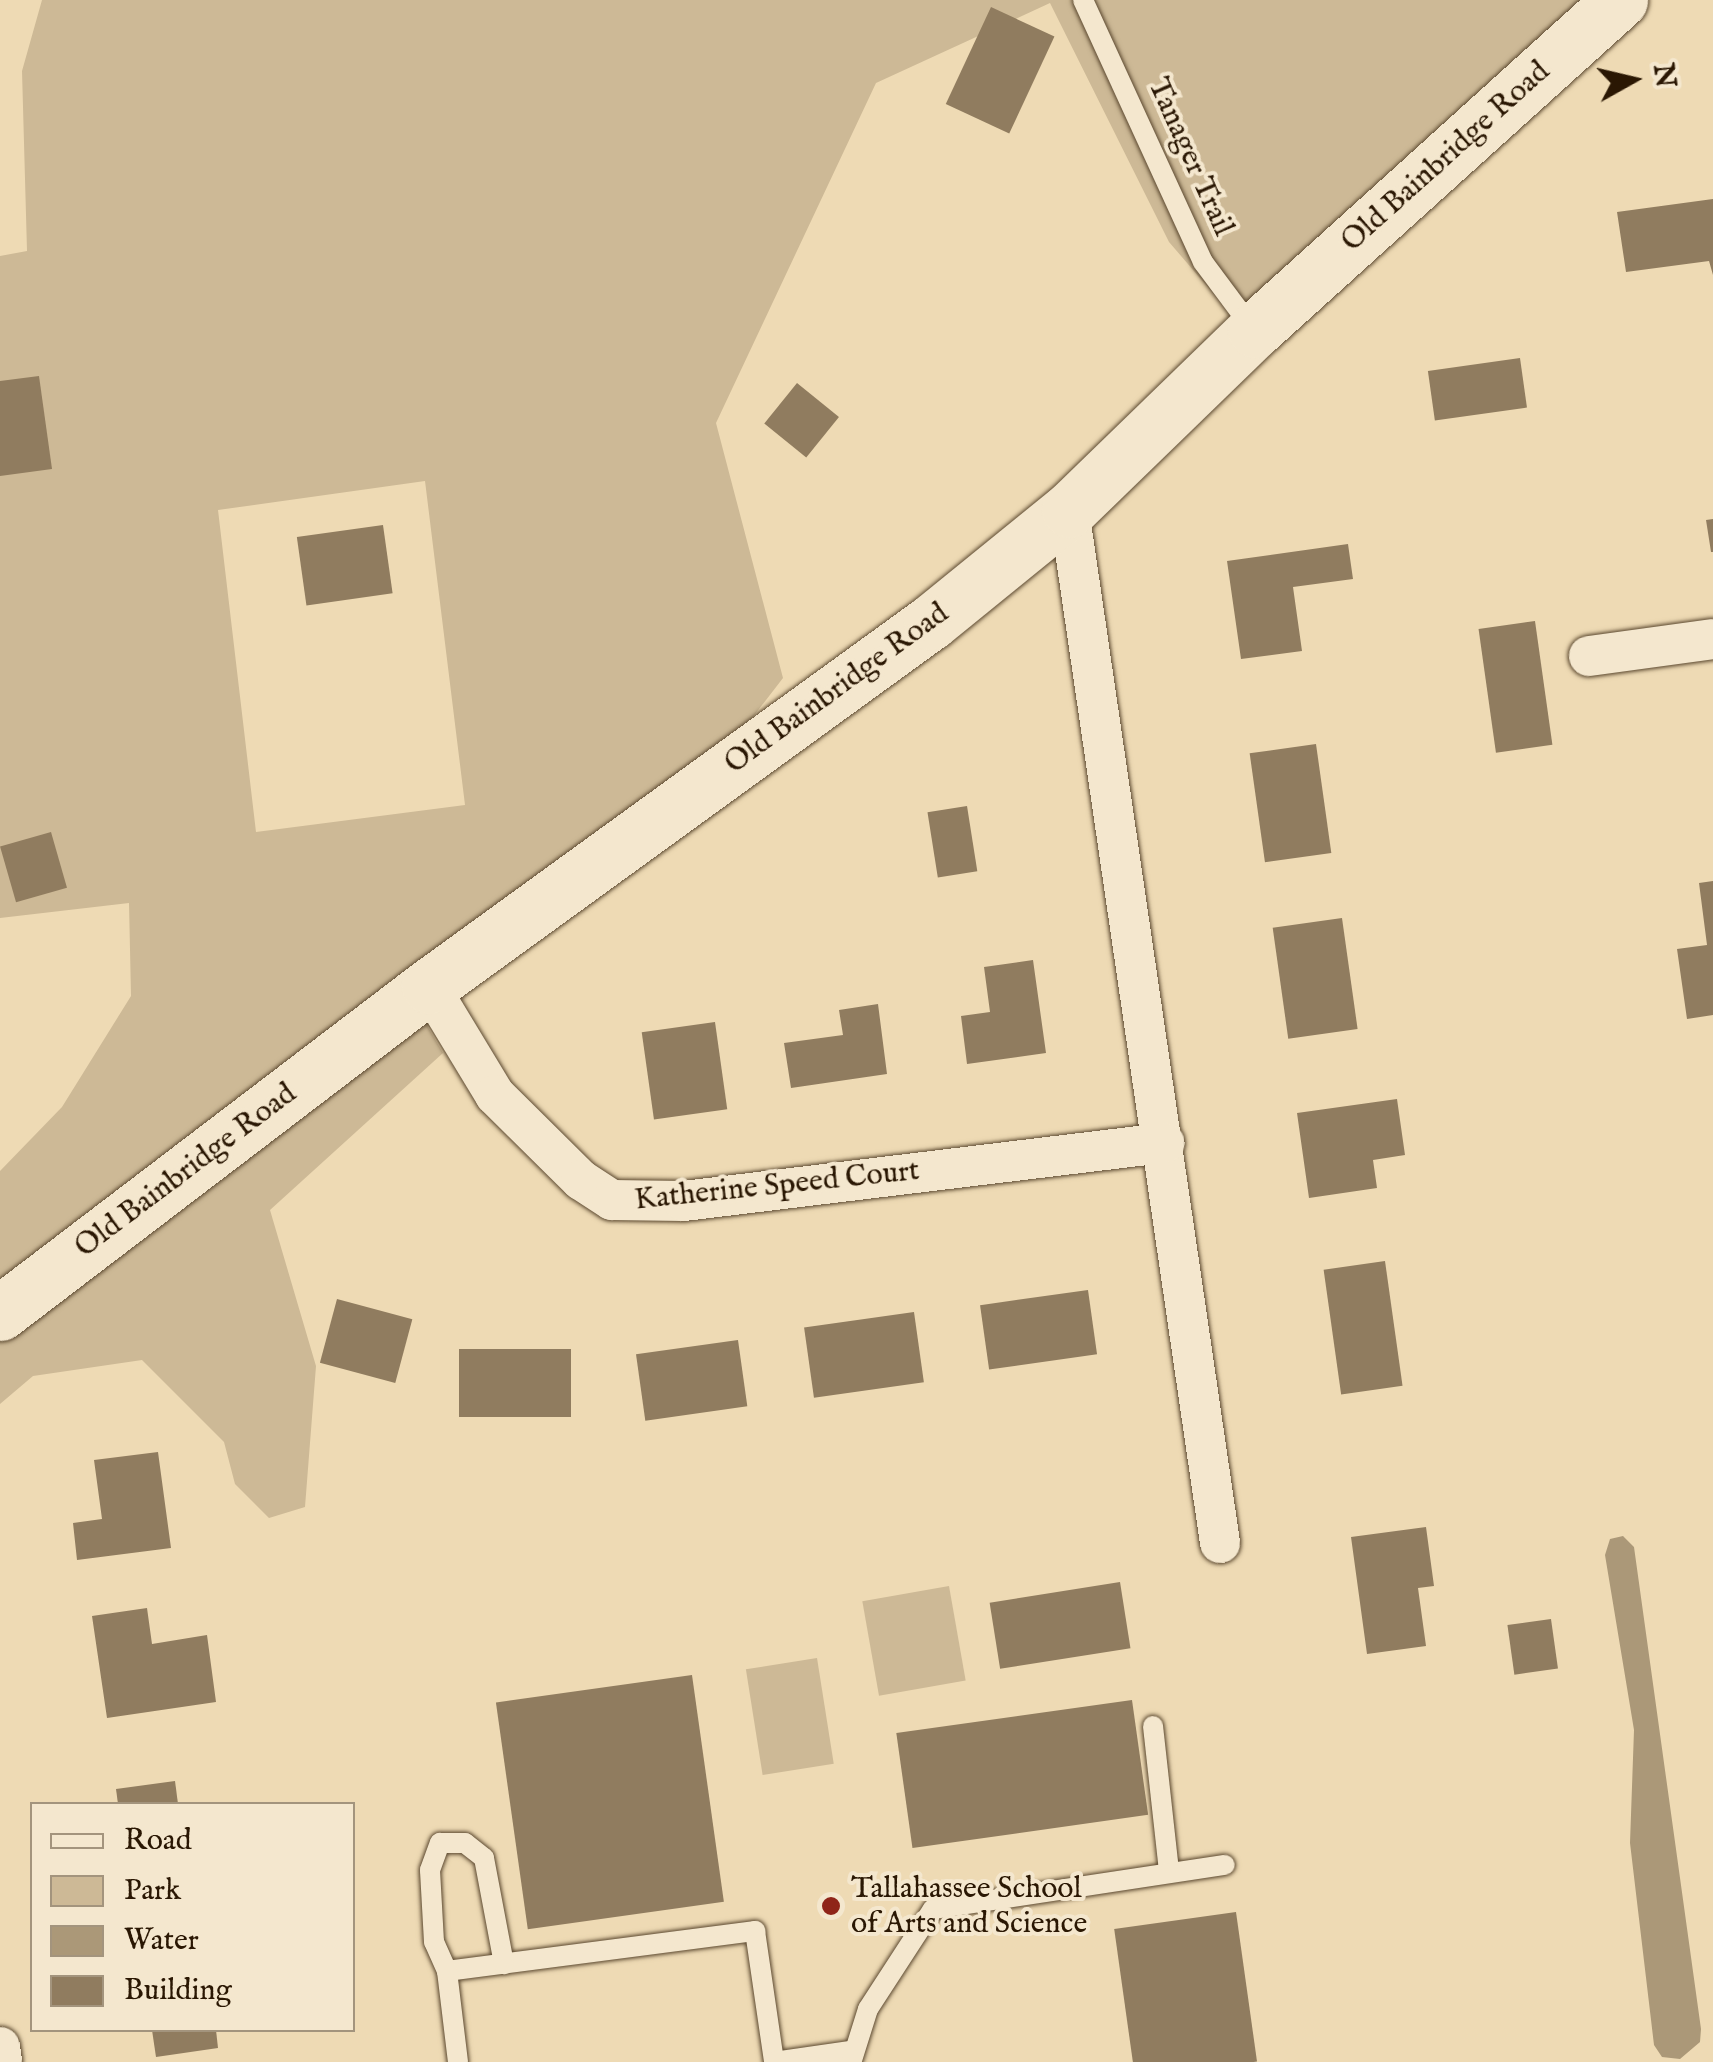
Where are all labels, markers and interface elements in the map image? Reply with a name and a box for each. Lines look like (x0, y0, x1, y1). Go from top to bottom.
north arrow (1583, 30, 1683, 130)
street label: Old Bainbridge Road (1335, 54, 1557, 260)
text: N (1644, 61, 1682, 90)
street label: Tanager Trail (1139, 73, 1241, 241)
street label: Old Bainbridge Road (718, 596, 956, 782)
street label: Old Bainbridge Road (68, 1076, 304, 1266)
street label: Katherine Speed Court (633, 1153, 921, 1219)
legend (30, 1802, 355, 2032)
text: Road (124, 1822, 192, 1860)
place label: Tallahassee School of Arts and Science (851, 1871, 1087, 1942)
text: Park (124, 1872, 181, 1910)
marker: Tallahassee School of Arts and Science (820, 1895, 842, 1917)
text: Water (124, 1922, 199, 1960)
text: Building (124, 1972, 232, 2010)

